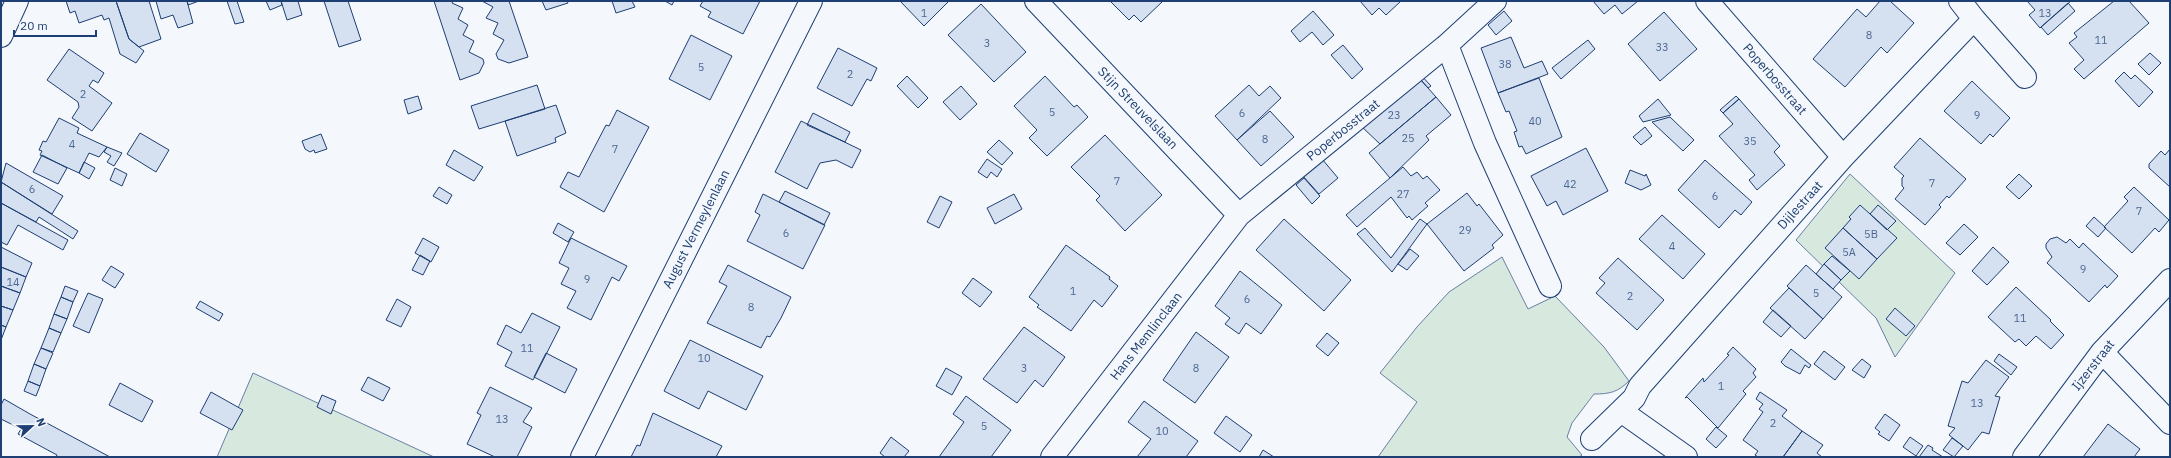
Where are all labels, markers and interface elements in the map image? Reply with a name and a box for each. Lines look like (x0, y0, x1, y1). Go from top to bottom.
house number: 1 (921, 6, 928, 20)
house number: 13 (2038, 6, 2052, 20)
scale bar (14, 12, 96, 38)
text: 20 m (20, 18, 48, 33)
house number: 8 (1866, 28, 1872, 42)
house number: 11 (2094, 33, 2108, 47)
house number: 3 (984, 36, 990, 50)
house number: 33 (1655, 40, 1669, 54)
street label: Poperbosstraat (1739, 40, 1811, 118)
house number: 38 (1498, 57, 1512, 71)
house number: 5 (698, 60, 704, 74)
street label: Stijn Streuvelslaan (1094, 63, 1182, 153)
house number: 2 (847, 67, 853, 81)
house number: 2 (80, 87, 86, 101)
street label: Poperbosstraat (1303, 95, 1383, 165)
house number: 5 (1049, 105, 1055, 119)
house number: 6 (1239, 106, 1245, 120)
house number: 23 (1387, 108, 1401, 122)
house number: 9 (1974, 108, 1980, 122)
house number: 40 (1528, 114, 1542, 128)
house number: 25 (1401, 131, 1415, 145)
house number: 8 (1262, 132, 1268, 146)
house number: 35 (1743, 134, 1757, 148)
house number: 4 (69, 137, 76, 151)
house number: 7 (612, 142, 618, 156)
street label: August Vermeylenlaan (659, 167, 733, 291)
house number: 7 (1114, 174, 1120, 188)
house number: 7 (1929, 176, 1935, 190)
house number: 42 (1563, 177, 1577, 191)
street label: Dijlestraat (1774, 177, 1826, 233)
house number: 6 (29, 182, 35, 196)
house number: 27 (1396, 187, 1410, 201)
house number: 6 (1712, 189, 1718, 203)
house number: 7 (2136, 204, 2142, 218)
house number: 29 (1458, 223, 1472, 237)
house number: 6 (783, 226, 789, 240)
house number: 5B (1864, 227, 1878, 241)
house number: 4 (1669, 239, 1676, 253)
house number: 5A (1842, 245, 1856, 259)
house number: 9 (2080, 262, 2086, 276)
house number: 9 (584, 272, 590, 286)
house number: 14 (6, 275, 20, 289)
house number: 1 (1070, 284, 1077, 298)
house number: 5 (1813, 286, 1819, 300)
street label: Hans Memlinclaan (1106, 288, 1186, 384)
house number: 2 (1627, 289, 1633, 303)
house number: 6 (1244, 292, 1250, 306)
house number: 8 (748, 300, 754, 314)
house number: 11 (2013, 311, 2027, 325)
street label: Ijzerstraat (2068, 336, 2118, 394)
house number: 11 (520, 341, 534, 355)
house number: 10 (697, 351, 711, 365)
house number: 3 (1021, 361, 1027, 375)
house number: 8 (1193, 361, 1199, 375)
house number: 1 (1718, 379, 1725, 393)
house number: 13 (1970, 396, 1984, 410)
north arrow (12, 406, 52, 446)
house number: 13 (495, 412, 509, 426)
text: N (33, 416, 49, 429)
house number: 2 (1770, 416, 1776, 430)
house number: 5 (981, 419, 987, 433)
house number: 10 (1155, 424, 1169, 438)

